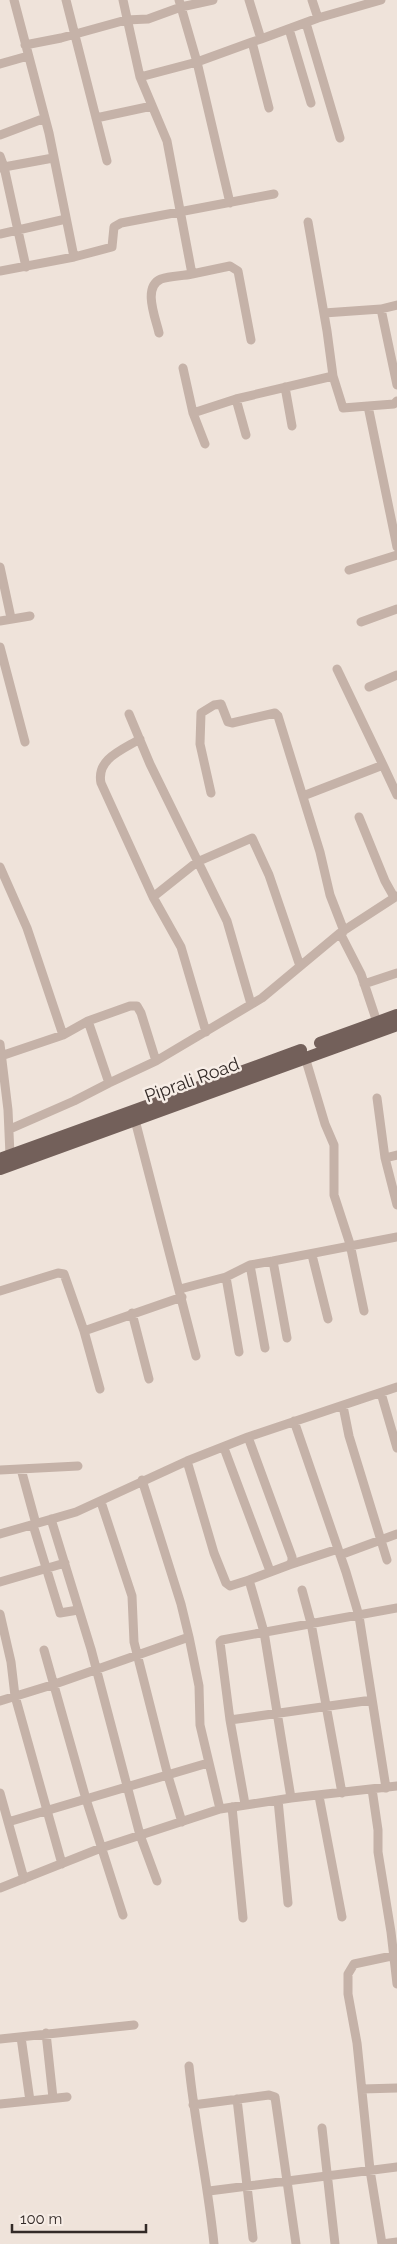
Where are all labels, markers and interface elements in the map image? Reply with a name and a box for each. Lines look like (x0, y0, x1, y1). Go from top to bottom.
street label: Piprali Road (142, 1053, 242, 1106)
scale bar (12, 2202, 146, 2234)
text: 100 m (20, 2210, 62, 2228)

